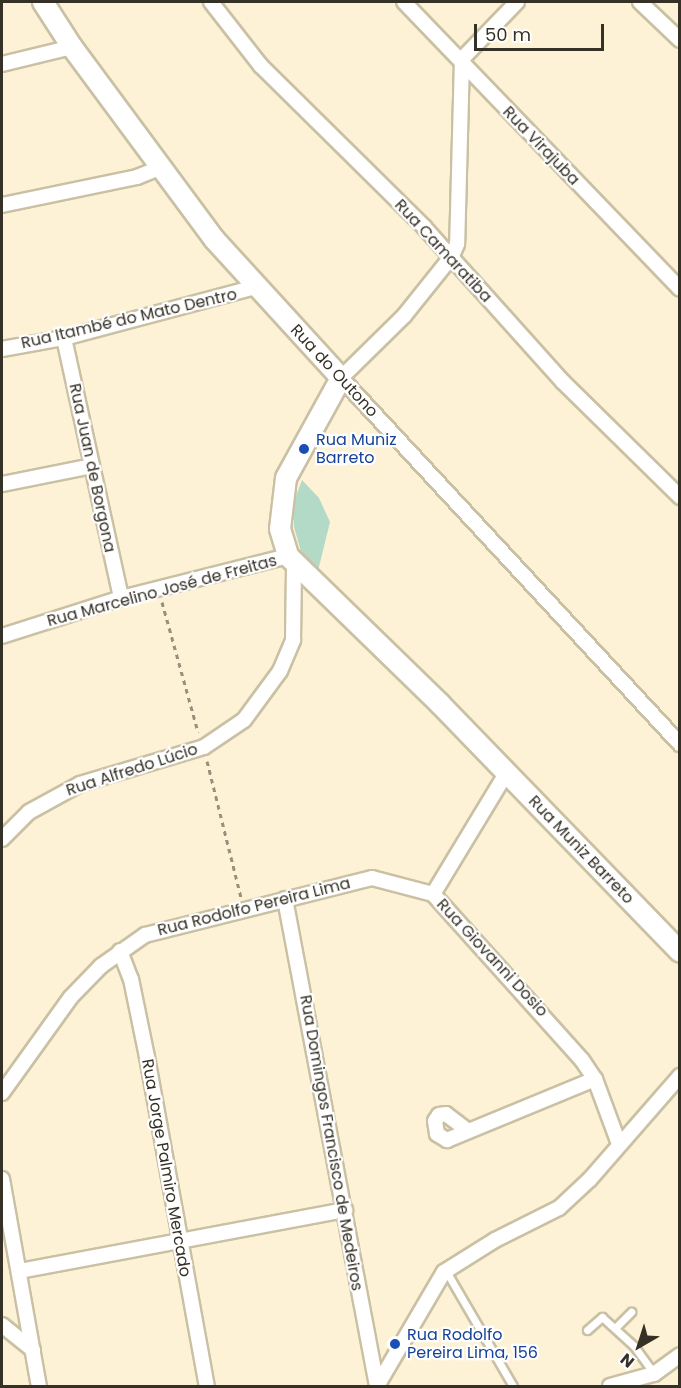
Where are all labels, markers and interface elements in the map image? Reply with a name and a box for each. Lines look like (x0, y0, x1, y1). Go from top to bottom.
scale bar (477, 12, 608, 50)
text: 50 m (485, 22, 531, 47)
street label: Rua Virajuba (499, 102, 583, 190)
street label: Rua Camaratiba (390, 196, 496, 306)
street label: Rua Itambé do Mato Dentro (19, 285, 239, 353)
street label: Rua do Outono (286, 321, 382, 421)
street label: Rua Juan de Borgona (65, 382, 119, 554)
place label: Rua Muniz Barreto (316, 430, 397, 468)
marker: Rua Muniz Barreto (297, 442, 311, 456)
street label: Rua Marcelino José de Freitas (45, 551, 279, 631)
street label: Rua Alfredo Lúcio (64, 740, 200, 800)
street label: Rua Muniz Barreto (524, 792, 638, 908)
street label: Rua Rodolfo Pereira Lima (156, 874, 352, 940)
street label: Rua Giovanni Dosio (432, 895, 552, 1021)
street label: Rua Domingos Francisco de Medeiros (295, 994, 367, 1292)
street label: Rua Jorge Palmiro Mercado (137, 1058, 195, 1278)
north arrow (609, 1316, 669, 1376)
place label: Rua Rodolfo Pereira Lima, 156 (407, 1325, 538, 1363)
marker: Rua Rodolfo Pereira Lima, 156 (388, 1337, 402, 1351)
text: N (615, 1348, 639, 1373)

